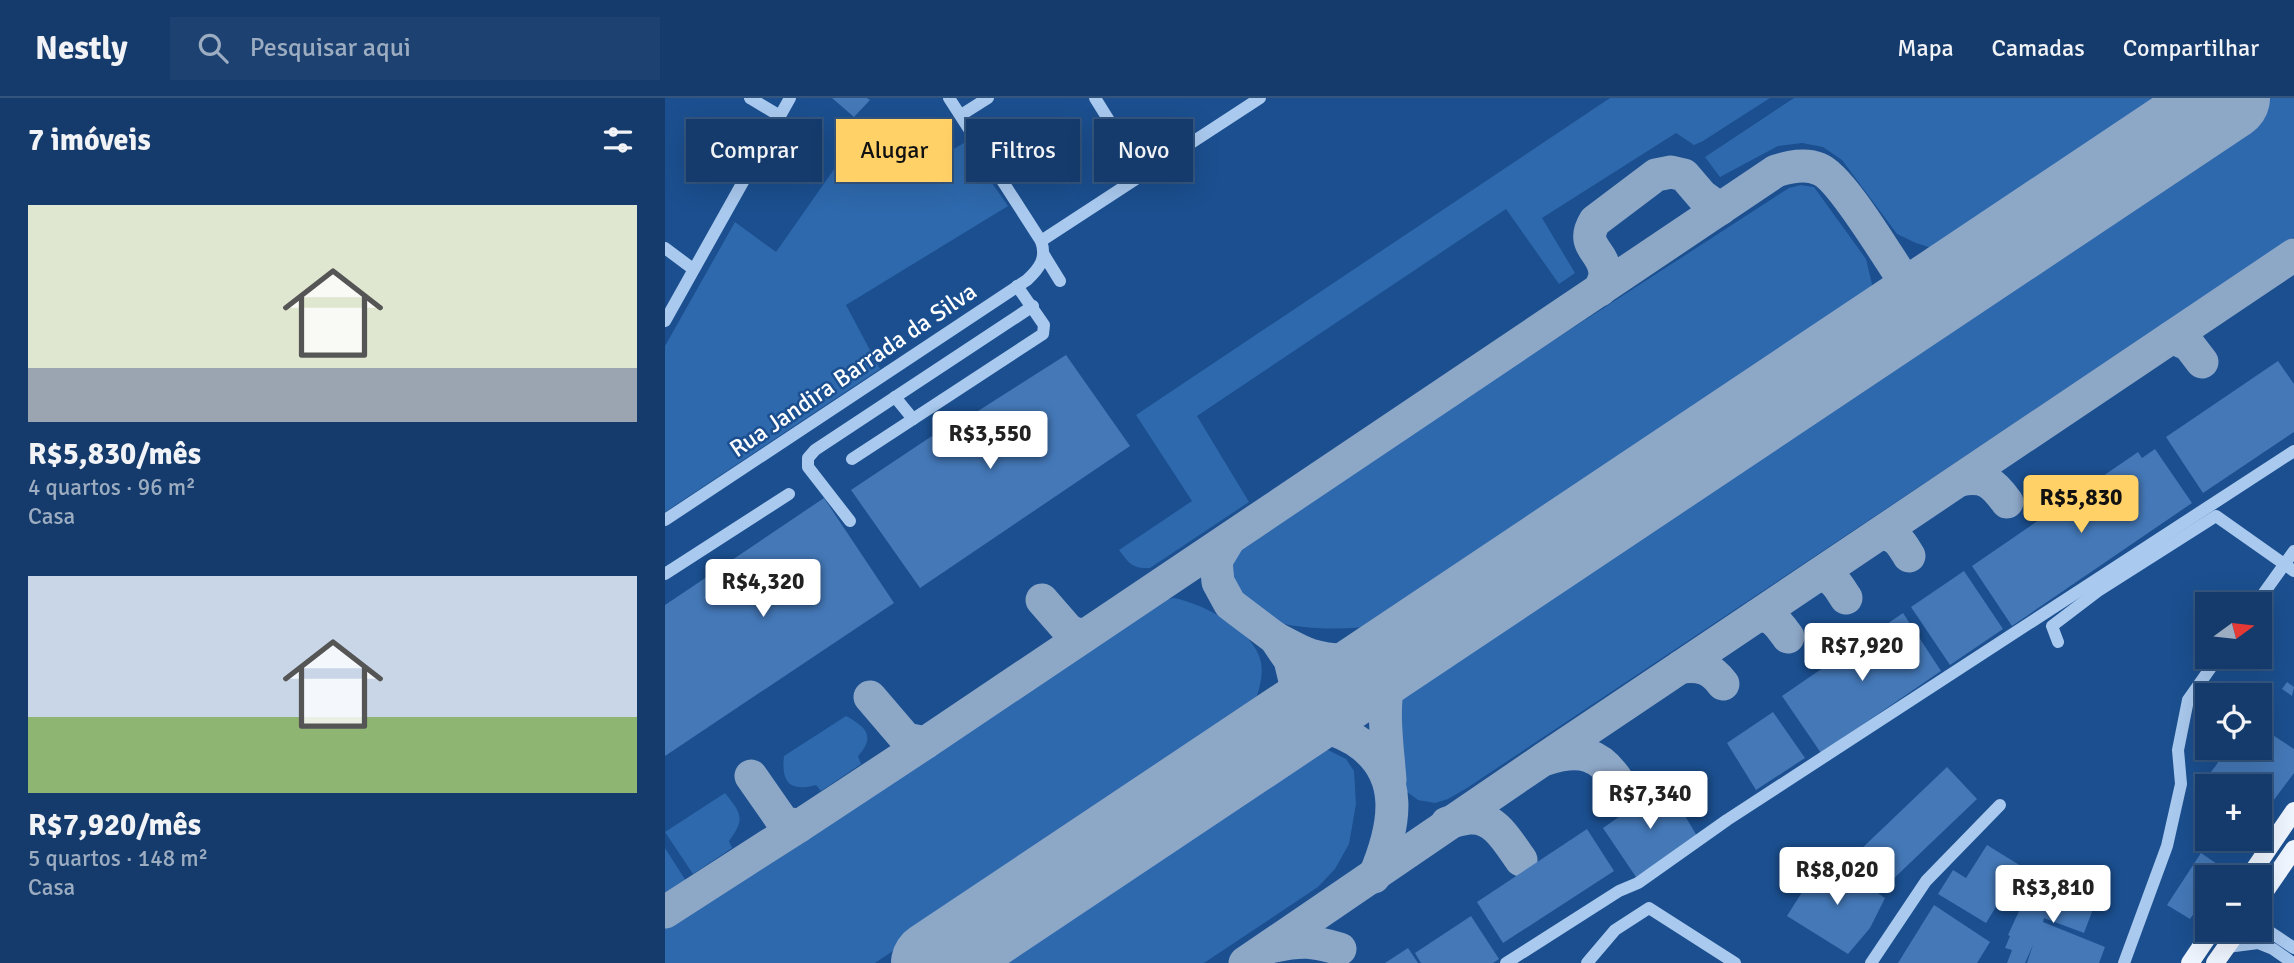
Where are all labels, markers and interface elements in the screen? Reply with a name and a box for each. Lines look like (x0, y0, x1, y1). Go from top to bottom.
search box (170, 17, 660, 80)
text: Nestly (35, 28, 128, 69)
icon: search (194, 29, 232, 67)
text: Pesquisar aqui (250, 32, 411, 64)
text: Mapa (1897, 33, 1954, 63)
text: Camadas (1992, 33, 2085, 63)
text: Compartilhar (2123, 33, 2259, 63)
chip: Comprar (686, 119, 822, 182)
chip: Alugar (836, 119, 952, 182)
chip: Filtros (966, 119, 1080, 182)
chip: Novo (1094, 119, 1193, 182)
icon: filters (599, 121, 637, 159)
text: 7 imóveis (28, 122, 151, 159)
icon: home (270, 250, 396, 376)
street label: Rua Jandira Barrada da Silva (724, 276, 982, 464)
pin: R$3,550 (925, 412, 1055, 471)
text: R$3,550 (948, 419, 1032, 448)
text: R$5,830/mês (28, 436, 201, 473)
text: 4 quartos · 96 m² (28, 473, 196, 502)
pin: R$5,830 (2016, 476, 2146, 535)
text: R$5,830 (2039, 483, 2123, 512)
text: Casa (28, 502, 75, 531)
pin: R$4,320 (698, 560, 828, 619)
text: R$4,320 (721, 567, 805, 596)
north arrow (2195, 592, 2271, 668)
map controls (2195, 592, 2272, 942)
icon: home (270, 621, 396, 747)
pin: R$7,920 (1797, 624, 1927, 683)
text: R$7,920 (1820, 631, 1904, 660)
button: locate (2195, 683, 2272, 760)
pin: R$7,340 (1585, 772, 1715, 831)
button: + (2195, 774, 2272, 851)
text: R$7,340 (1608, 779, 1692, 808)
text: R$7,920/mês (28, 807, 201, 844)
text: 5 quartos · 148 m² (28, 844, 208, 873)
pin: R$8,020 (1772, 848, 1902, 907)
text: R$8,020 (1795, 855, 1879, 884)
button: − (2195, 865, 2272, 942)
pin: R$3,810 (1988, 866, 2118, 925)
text: Casa (28, 873, 75, 902)
text: R$3,810 (2011, 873, 2095, 902)

